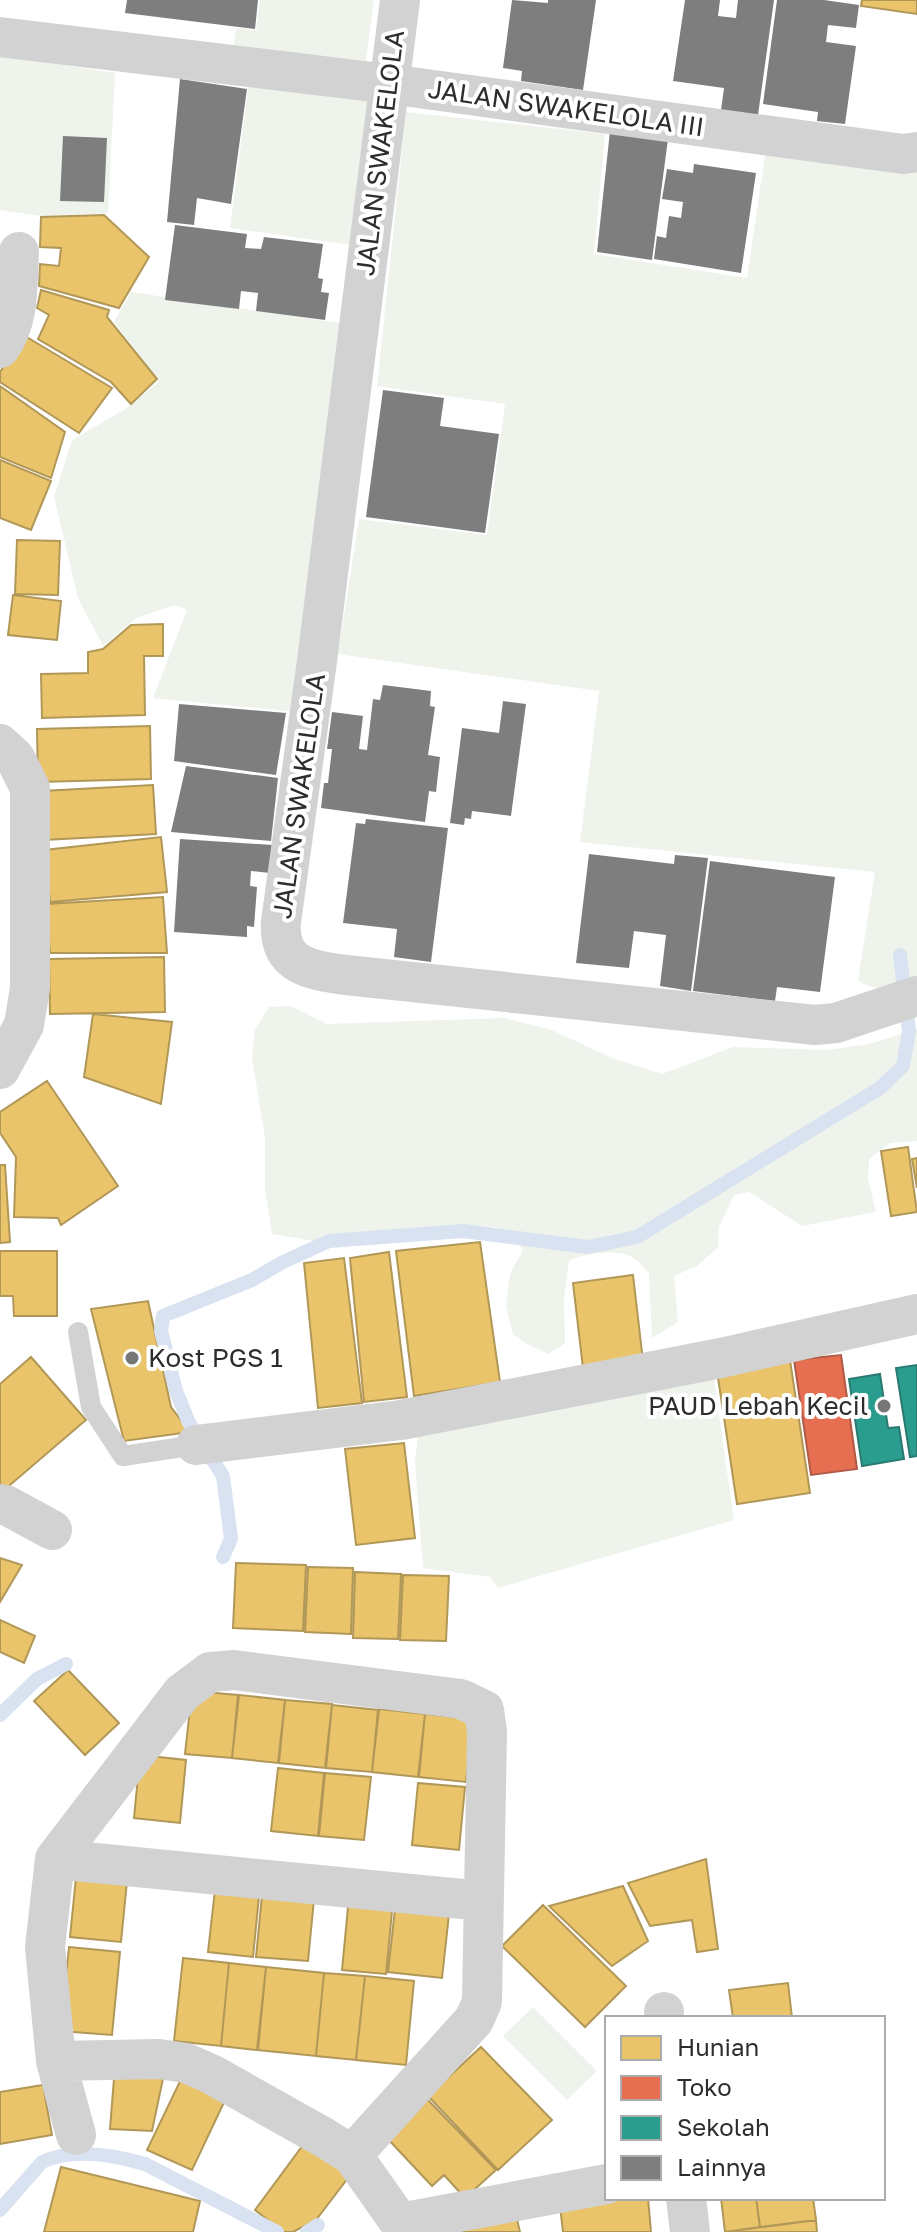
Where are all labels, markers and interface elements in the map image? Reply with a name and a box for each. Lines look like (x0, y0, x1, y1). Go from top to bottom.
street label: JALAN SWAKELOLA (349, 28, 410, 278)
street label: JALAN SWAKELOLA III (426, 73, 706, 142)
street label: JALAN SWAKELOLA (266, 671, 331, 921)
place label: Kost PGS 1 (148, 1342, 283, 1373)
marker: Kost PGS 1 (123, 1349, 141, 1367)
place label: PAUD Lebah Kecil (648, 1390, 868, 1421)
marker: PAUD Lebah Kecil (875, 1397, 893, 1415)
legend (605, 2016, 885, 2200)
text: Hunian (677, 2032, 759, 2061)
text: Toko (677, 2072, 732, 2101)
text: Sekolah (677, 2112, 770, 2141)
text: Lainnya (677, 2152, 766, 2181)

